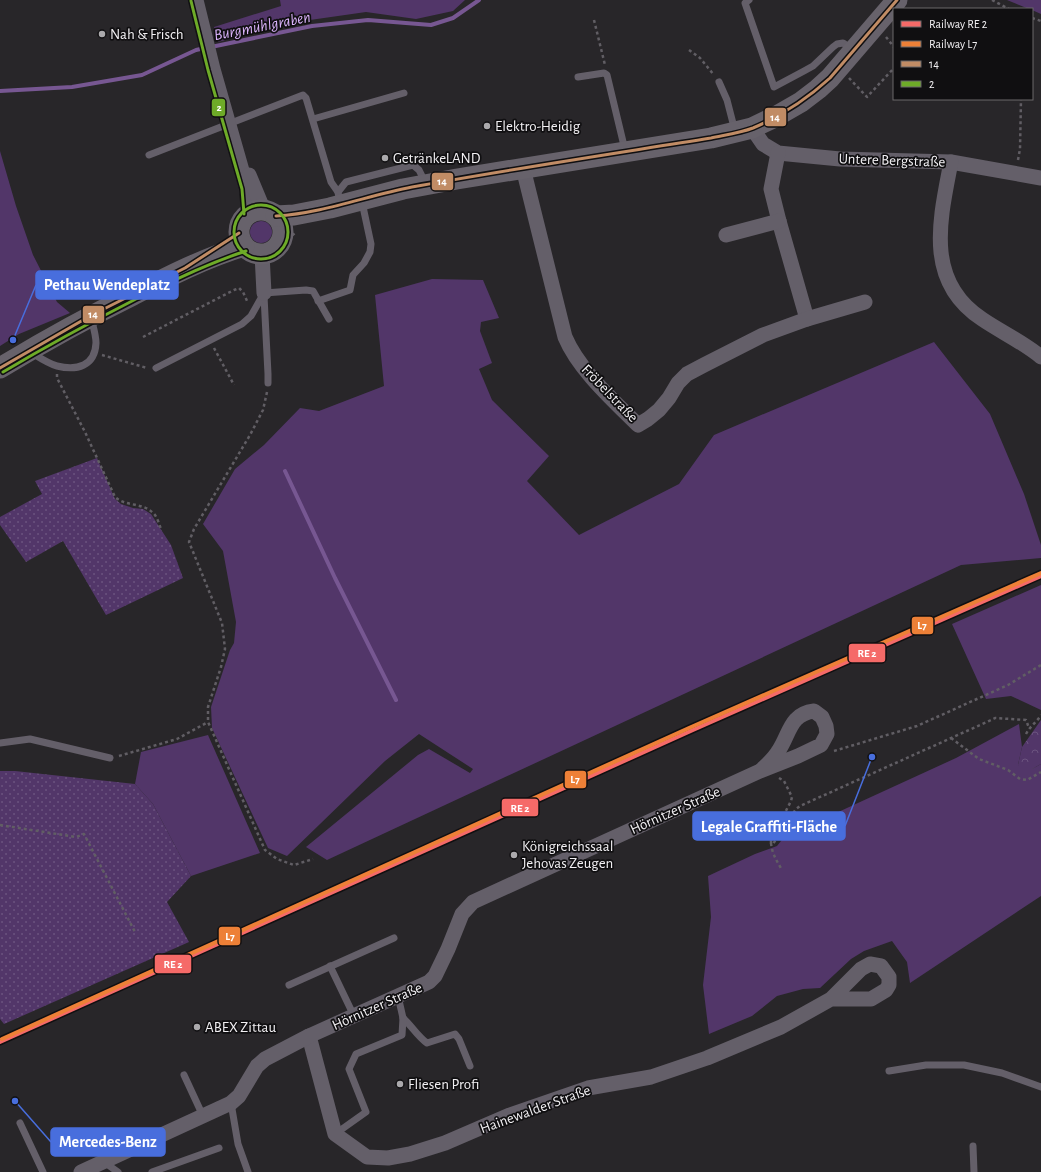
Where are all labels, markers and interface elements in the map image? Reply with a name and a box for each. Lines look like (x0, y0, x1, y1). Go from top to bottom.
legend (893, 8, 1033, 100)
water label: Burgmühlgraben (212, 9, 312, 43)
text: Railway RE 2 (929, 18, 988, 31)
place label: Nah & Frisch (110, 27, 184, 42)
marker: Nah & Frisch (97, 29, 107, 39)
text: Railway L7 (929, 38, 977, 51)
text: 14 (929, 58, 939, 70)
text: 2 (929, 78, 935, 90)
line badge: 2 (211, 98, 226, 117)
text: 2 (216, 102, 222, 113)
line badge: 14 (764, 107, 787, 127)
text: 14 (770, 112, 780, 123)
place label: Elektro-Heidig (495, 119, 581, 134)
marker: Elektro-Heidig (482, 121, 492, 131)
place label: GetränkeLAND (393, 151, 481, 166)
street label: Untere Bergstraße (838, 151, 946, 170)
marker: GetränkeLAND (380, 153, 390, 163)
line badge: 14 (431, 172, 454, 191)
text: 14 (437, 176, 447, 187)
callout: Pethau Wendeplatz (36, 271, 178, 299)
text: Pethau Wendeplatz (44, 277, 170, 293)
line badge: 14 (82, 305, 105, 324)
text: 14 (88, 309, 98, 320)
street label: Fröbelstraße (579, 362, 641, 425)
line badge: L7 (911, 616, 934, 635)
text: L7 (917, 620, 927, 631)
line badge: RE 2 (848, 643, 886, 663)
text: RE 2 (858, 648, 876, 659)
line badge: L7 (564, 770, 587, 789)
text: L7 (570, 774, 580, 785)
street label: Hörnitzer Straße (628, 784, 723, 837)
line badge: RE 2 (501, 798, 539, 817)
text: RE 2 (511, 803, 529, 814)
callout: Legale Graffiti-Fläche (693, 812, 845, 840)
text: Legale Graffiti-Fläche (701, 819, 838, 835)
place label: Königreichssaal Jehovas Zeugen (522, 839, 613, 871)
marker: Königreichssaal Jehovas Zeugen (509, 850, 519, 860)
line badge: L7 (218, 926, 241, 946)
text: L7 (225, 931, 235, 942)
line badge: RE 2 (154, 954, 192, 974)
text: RE 2 (164, 959, 182, 970)
street label: Hörnitzer Straße (330, 980, 425, 1033)
place label: ABEX Zittau (205, 1020, 276, 1035)
marker: ABEX Zittau (192, 1022, 202, 1032)
place label: Fliesen Profi (408, 1077, 479, 1092)
marker: Fliesen Profi (395, 1079, 405, 1089)
street label: Hainewalder Straße (478, 1082, 593, 1136)
callout: Mercedes-Benz (51, 1128, 165, 1156)
text: Mercedes-Benz (59, 1134, 157, 1150)

